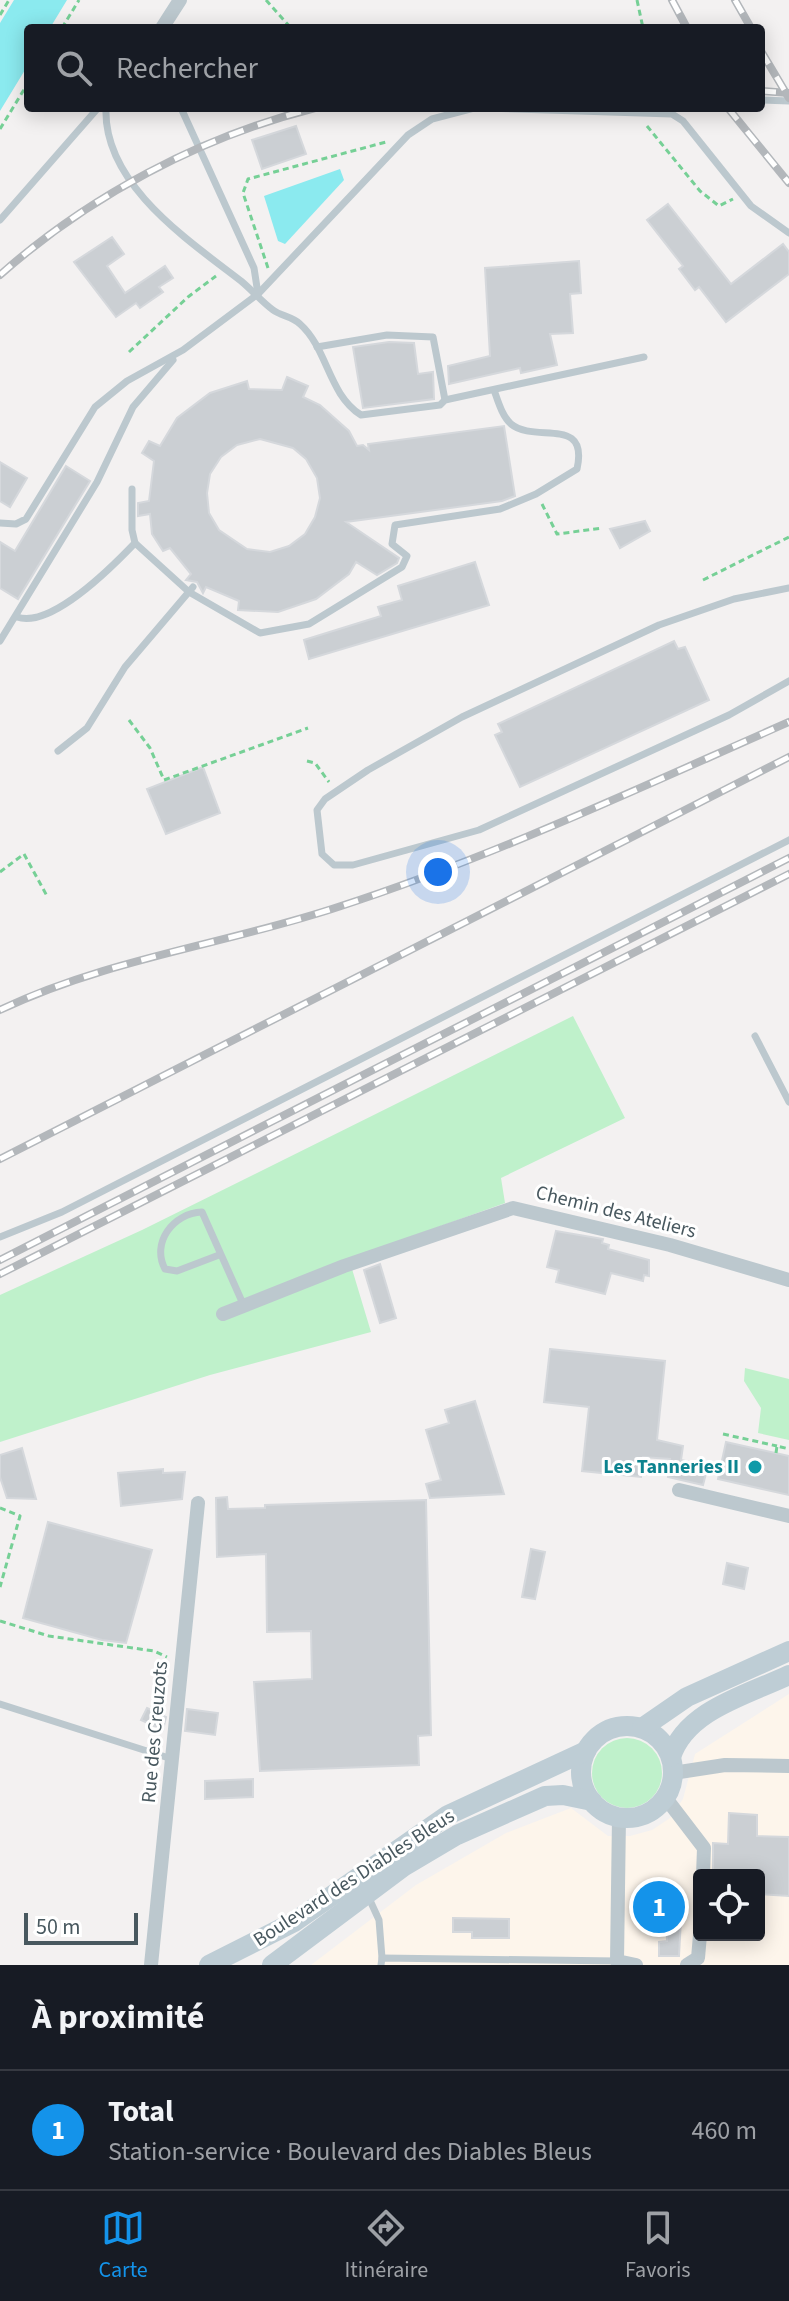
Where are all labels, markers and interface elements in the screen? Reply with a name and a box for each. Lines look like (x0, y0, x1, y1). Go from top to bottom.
search box (24, 24, 765, 112)
icon: search (52, 46, 96, 90)
text: Rechercher (116, 47, 258, 90)
your location (418, 852, 458, 892)
street label: Chemin des Ateliers (533, 1179, 699, 1245)
place label: Les Tanneries II (603, 1453, 739, 1481)
marker: Les Tanneries II (746, 1458, 764, 1476)
street label: Rue des Creuzots (135, 1660, 175, 1804)
street label: Boulevard des Diables Bleus (248, 1802, 460, 1954)
map controls (693, 1869, 765, 1941)
button: locate (693, 1869, 765, 1941)
pin: 1 (633, 1877, 685, 1937)
scale bar (24, 1909, 138, 1945)
text: 50 m (36, 1911, 81, 1943)
text: À proximité (32, 1993, 204, 2042)
text: Total (108, 2090, 174, 2133)
text: 1 (51, 2112, 65, 2149)
text: 460 m (691, 2112, 757, 2149)
text: Station-service · Boulevard des Diables Bleus (108, 2133, 592, 2170)
tab: Carte (98, 2206, 148, 2286)
tab: Itinéraire (345, 2206, 428, 2286)
tab: Favoris (625, 2206, 691, 2286)

